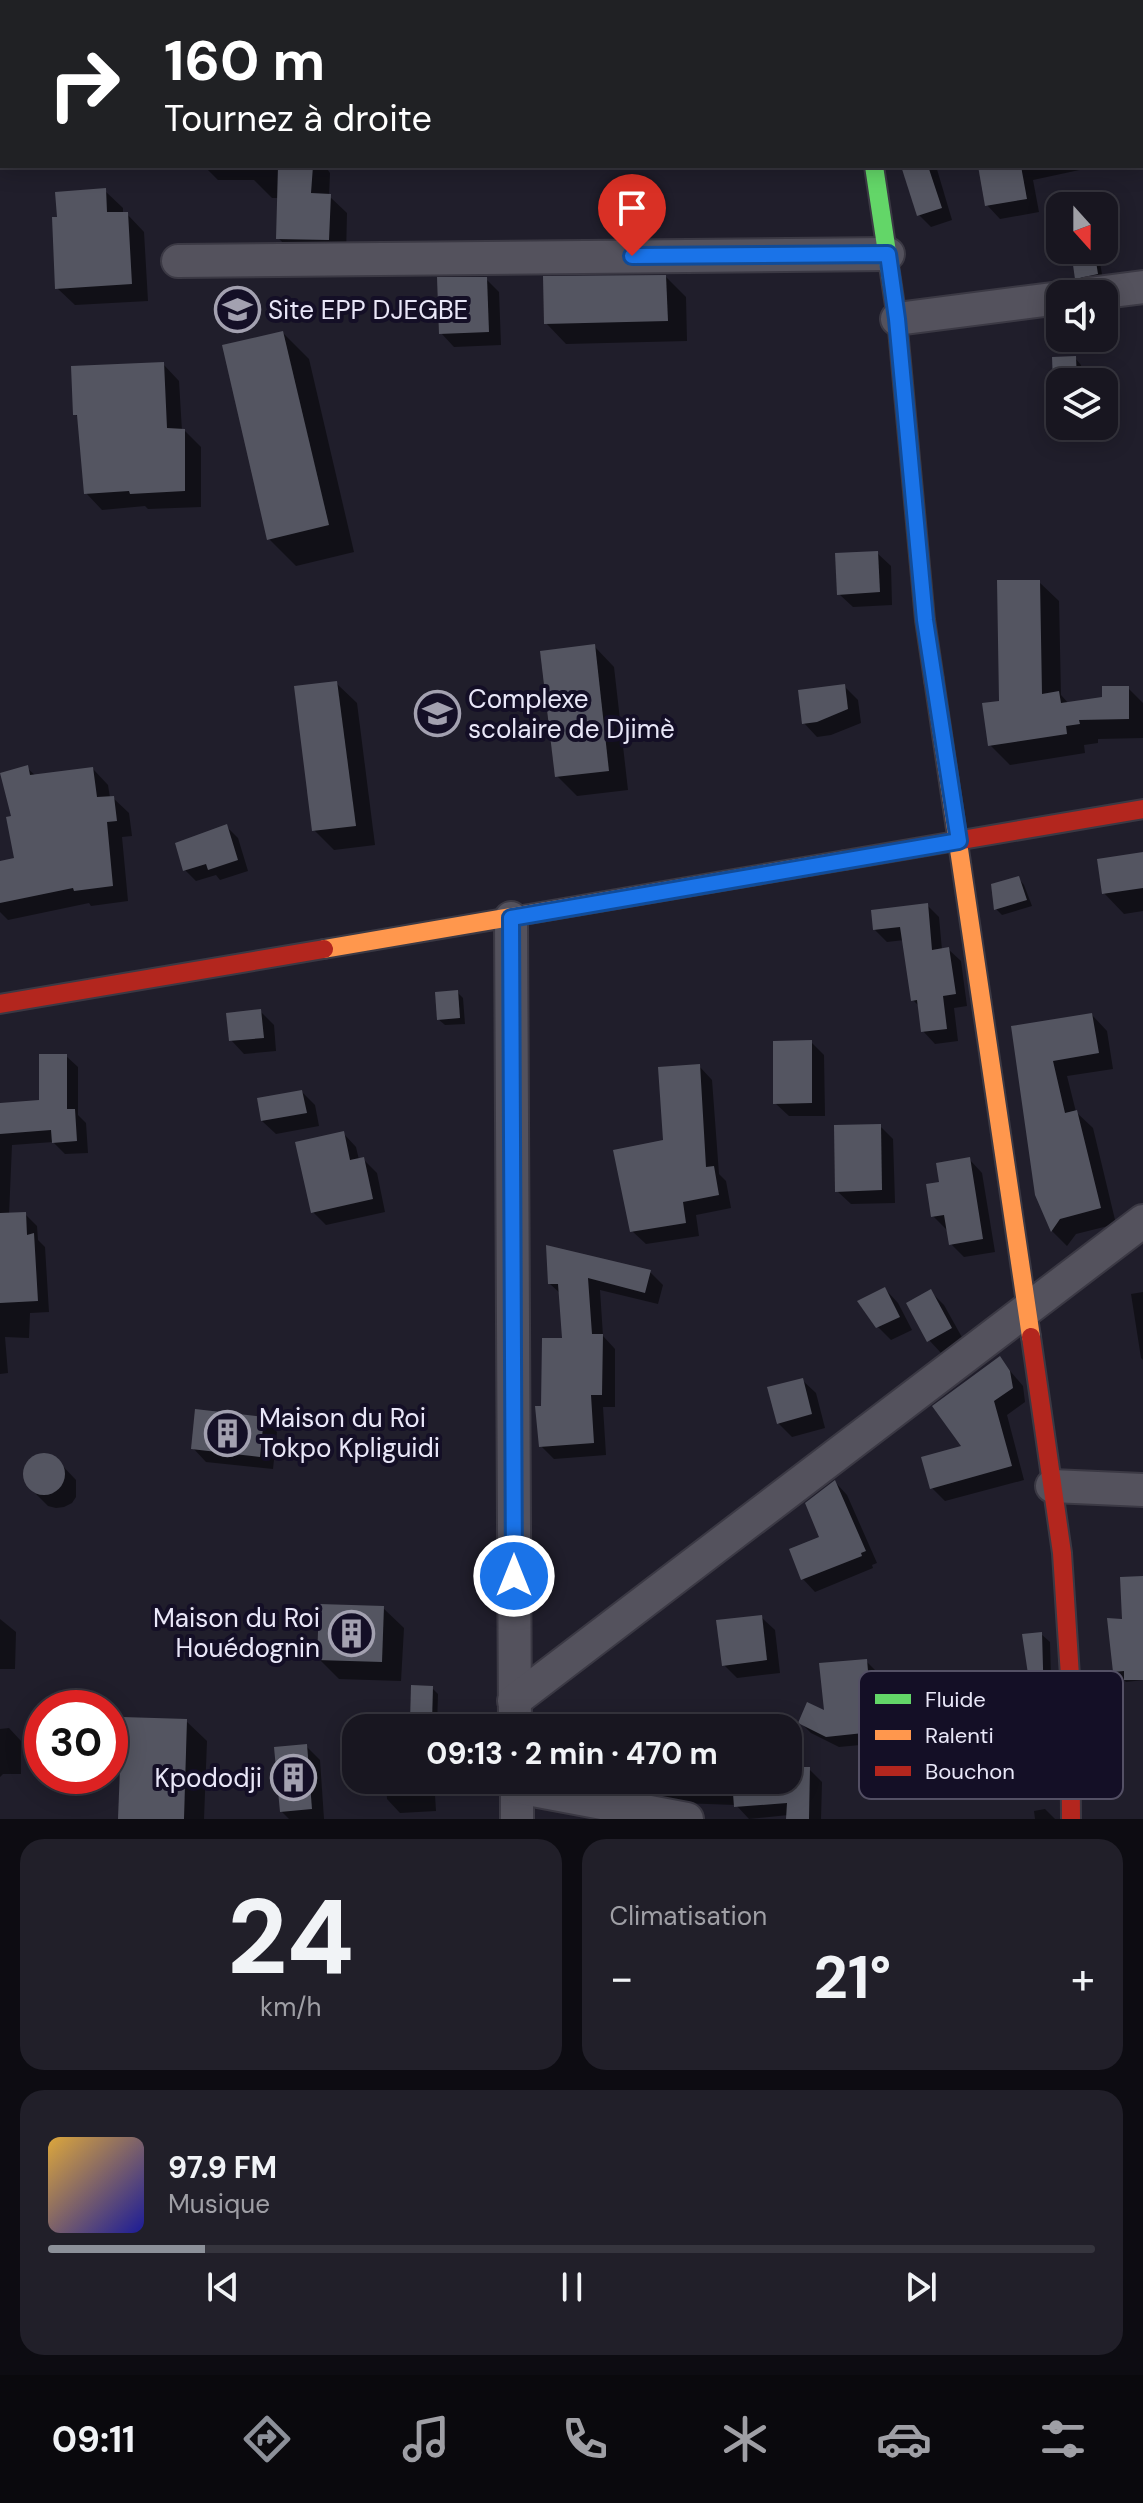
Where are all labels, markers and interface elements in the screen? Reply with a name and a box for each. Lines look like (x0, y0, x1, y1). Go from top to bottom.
text: 160 m (164, 24, 325, 97)
icon: right (32, 32, 136, 136)
text: Tournez à droite (164, 95, 432, 142)
pin (598, 174, 666, 256)
icon: arrive (610, 186, 654, 230)
north arrow (1046, 192, 1118, 264)
map controls (1046, 192, 1118, 440)
button: sound (1046, 280, 1118, 352)
school or university icon: Site EPP DJEGBE (213, 286, 261, 334)
place label: Site EPP DJEGBE (268, 293, 468, 327)
button: layers (1046, 368, 1118, 440)
place label: Complexe scolaire de Djimè (468, 682, 675, 746)
school or university icon: Complexe scolaire de Djimè (413, 690, 461, 738)
place label: Maison du Roi Tokpo Kpliguidi (259, 1401, 440, 1465)
building icon: Maison du Roi Tokpo Kpliguidi (204, 1409, 252, 1457)
position arrow (472, 1534, 556, 1618)
place label: Maison du Roi Houédognin (153, 1601, 320, 1665)
building icon: Maison du Roi Houédognin (327, 1609, 375, 1657)
legend (859, 1671, 1123, 1799)
text: Fluide (925, 1685, 986, 1714)
speed limit sign: 30 (24, 1690, 128, 1794)
text: Ralenti (925, 1721, 994, 1750)
text: 09:13 · 2 min · 470 m (426, 1734, 718, 1773)
building icon: Kpododji (269, 1754, 317, 1802)
text: Bouchon (925, 1757, 1015, 1786)
place label: Kpododji (155, 1761, 262, 1795)
text: 24 (227, 1870, 354, 2005)
text: Climatisation (610, 1899, 767, 1933)
text: 21° (813, 1938, 891, 2017)
text: − (610, 1949, 634, 2007)
text: + (1071, 1949, 1095, 2007)
text: km/h (260, 1990, 321, 2024)
text: 97.9 FM (168, 2148, 277, 2187)
text: Musique (168, 2187, 270, 2221)
icon: previous (201, 2265, 245, 2309)
icon: pause (550, 2265, 594, 2309)
icon: next (899, 2265, 943, 2309)
icon: directions (239, 2411, 295, 2467)
icon: music (398, 2411, 454, 2467)
icon: phone (557, 2411, 613, 2467)
icon: climate (717, 2411, 773, 2467)
icon: car (876, 2411, 932, 2467)
icon: filters (1035, 2411, 1091, 2467)
text: 09:11 (52, 2416, 135, 2463)

